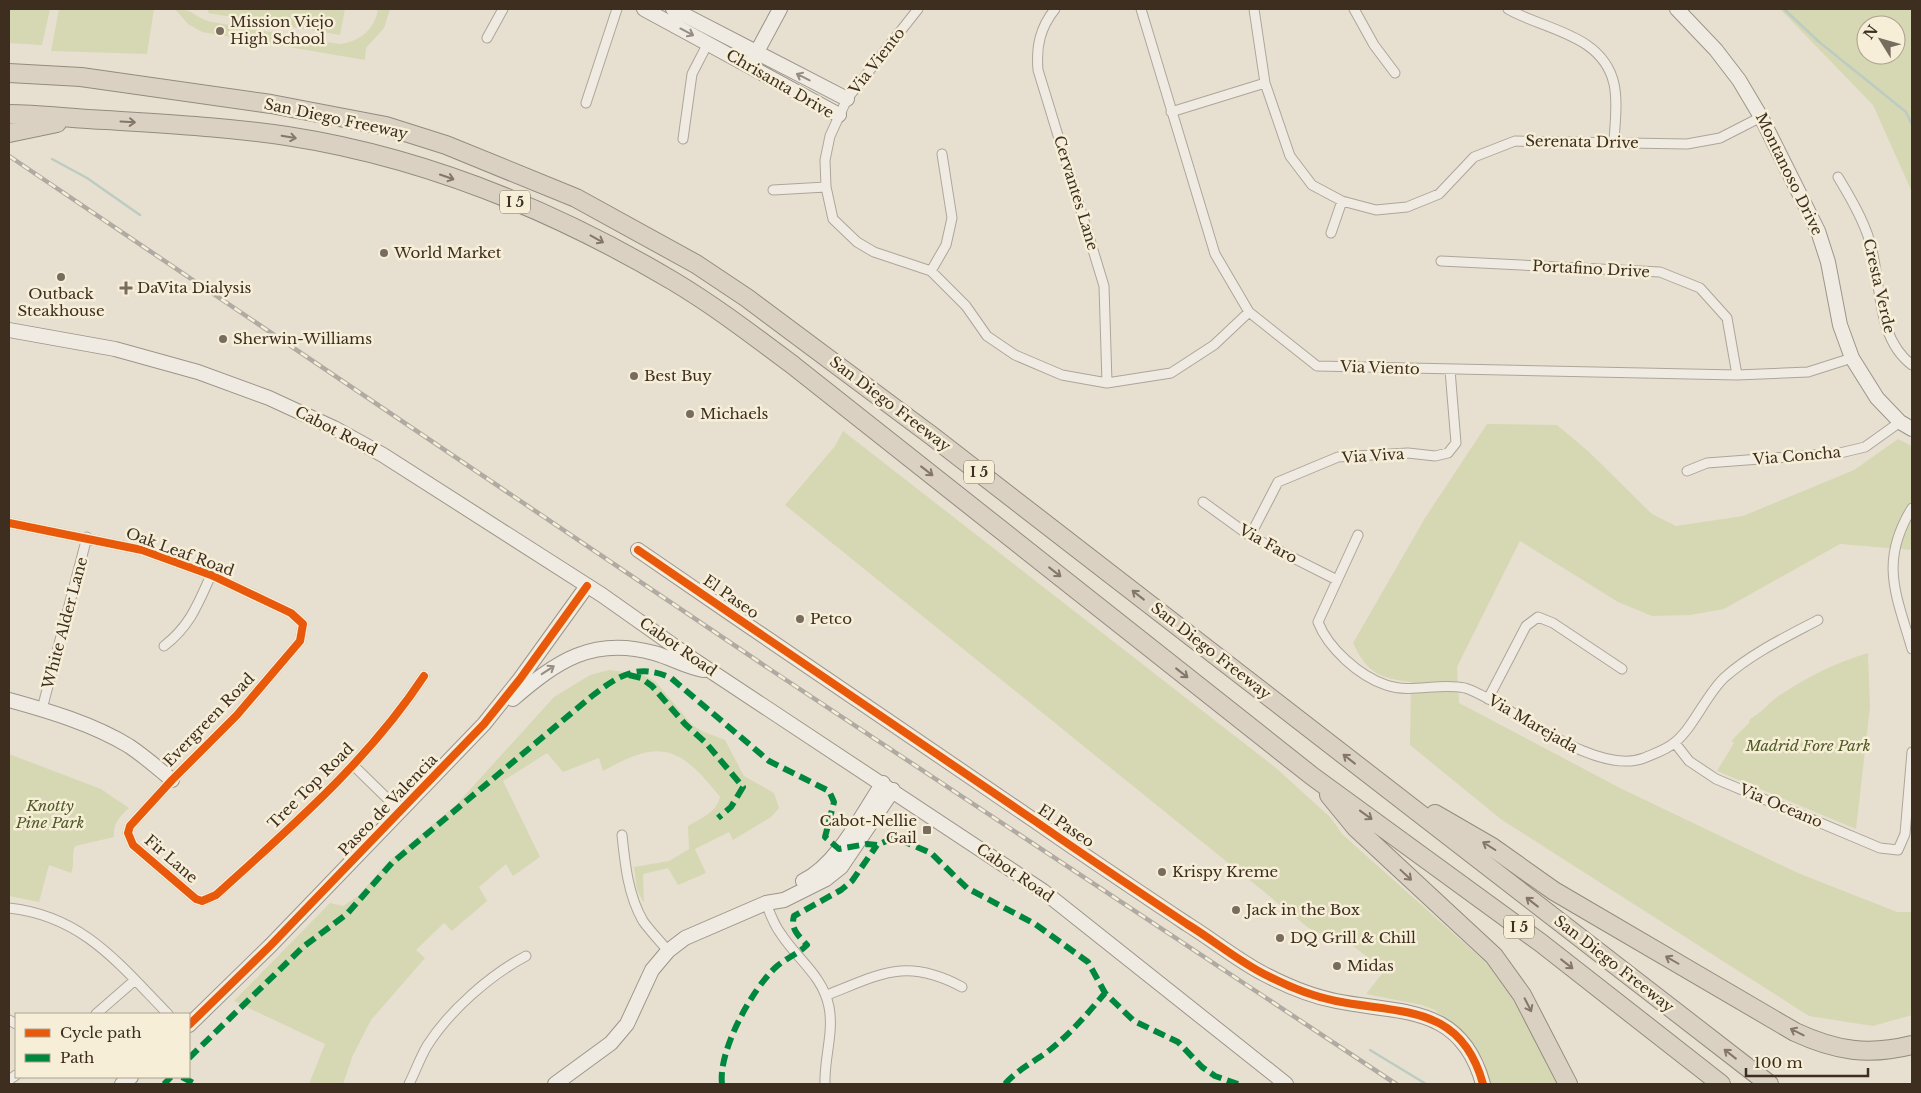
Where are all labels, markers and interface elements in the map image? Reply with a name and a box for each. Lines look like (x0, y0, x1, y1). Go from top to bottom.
place label: Mission Viejo High School (230, 12, 334, 48)
north arrow (1856, 15, 1906, 65)
text: N (1859, 22, 1882, 43)
street label: Via Viento (844, 23, 909, 99)
marker: Mission Viejo High School (214, 25, 226, 37)
one-way arrow (679, 28, 694, 37)
street label: Chrisanta Drive (723, 45, 837, 122)
one-way arrow (796, 72, 811, 82)
street label: San Diego Freeway (262, 94, 410, 143)
street label: Montanoso Drive (1752, 109, 1827, 238)
one-way arrow (120, 117, 136, 126)
street label: Serenata Drive (1525, 131, 1639, 152)
one-way arrow (281, 132, 297, 142)
street label: Cervantes Lane (1050, 133, 1103, 253)
one-way arrow (438, 173, 454, 182)
road number: I 5 (500, 190, 530, 213)
one-way arrow (589, 234, 604, 244)
street label: Cresta Verde (1859, 237, 1900, 335)
place label: World Market (393, 243, 502, 262)
marker: World Market (378, 247, 390, 259)
street label: Portafino Drive (1532, 256, 1650, 281)
marker: Outback Steakhouse (55, 271, 67, 283)
place label: DaVita Dialysis (137, 278, 252, 297)
marker: DaVita Dialysis (119, 281, 133, 295)
place label: Outback Steakhouse (17, 284, 105, 320)
place label: Sherwin-Williams (233, 329, 372, 348)
marker: Sherwin-Williams (217, 333, 229, 345)
street label: San Diego Freeway (826, 352, 955, 456)
street label: Via Viento (1339, 357, 1420, 378)
place label: Best Buy (644, 366, 712, 385)
marker: Best Buy (628, 370, 640, 382)
street label: Cabot Road (292, 402, 381, 459)
place label: Michaels (700, 404, 769, 423)
marker: Michaels (684, 408, 696, 420)
street label: Via Concha (1751, 442, 1842, 469)
street label: Via Viva (1340, 444, 1406, 467)
road number: I 5 (964, 461, 994, 484)
one-way arrow (920, 466, 934, 476)
street label: Via Faro (1235, 519, 1301, 567)
street label: Oak Leaf Road (123, 523, 237, 580)
street label: White Alder Lane (38, 555, 91, 692)
one-way arrow (1048, 566, 1061, 577)
street label: El Paseo (700, 571, 763, 623)
one-way arrow (1132, 589, 1145, 600)
street label: San Diego Freeway (1148, 598, 1275, 704)
place label: Petco (810, 609, 852, 628)
street label: Cabot Road (636, 613, 721, 680)
marker: Petco (794, 613, 806, 625)
one-way arrow (540, 665, 554, 675)
one-way arrow (1175, 667, 1188, 678)
street label: Evergreen Road (159, 669, 258, 770)
street label: Via Marejada (1484, 690, 1582, 757)
park label: Madrid Fore Park (1745, 736, 1870, 755)
street label: Tree Top Road (264, 739, 358, 833)
street label: Paseo de Valencia (334, 749, 442, 860)
one-way arrow (1343, 753, 1356, 764)
street label: Via Oceano (1736, 779, 1826, 832)
park label: Knotty Pine Park (15, 796, 84, 832)
street label: El Paseo (1035, 800, 1098, 851)
one-way arrow (1359, 809, 1372, 820)
place label: Cabot-Nellie Gail (819, 811, 917, 847)
marker: Cabot-Nellie Gail (921, 824, 933, 836)
street label: Fir Lane (141, 830, 202, 887)
street label: Cabot Road (973, 839, 1058, 906)
one-way arrow (1483, 841, 1497, 851)
place label: Krispy Kreme (1172, 862, 1278, 881)
marker: Krispy Kreme (1156, 866, 1168, 878)
one-way arrow (1399, 869, 1412, 880)
one-way arrow (1526, 896, 1539, 907)
place label: Jack in the Box (1244, 900, 1360, 919)
marker: Jack in the Box (1230, 904, 1242, 916)
street label: San Diego Freeway (1551, 911, 1678, 1017)
road number: I 5 (1504, 916, 1534, 939)
place label: DQ Grill & Chill (1290, 928, 1416, 947)
marker: DQ Grill & Chill (1274, 932, 1286, 944)
one-way arrow (1665, 954, 1679, 964)
place label: Midas (1347, 956, 1394, 975)
one-way arrow (1560, 958, 1573, 969)
marker: Midas (1331, 960, 1343, 972)
one-way arrow (1524, 997, 1533, 1012)
legend (15, 1013, 190, 1078)
text: Cycle path (60, 1023, 142, 1042)
one-way arrow (1790, 1027, 1805, 1037)
scale bar (1746, 1046, 1868, 1078)
text: Path (60, 1048, 94, 1067)
one-way arrow (1724, 1049, 1737, 1060)
text: 100 m (1754, 1053, 1803, 1072)

